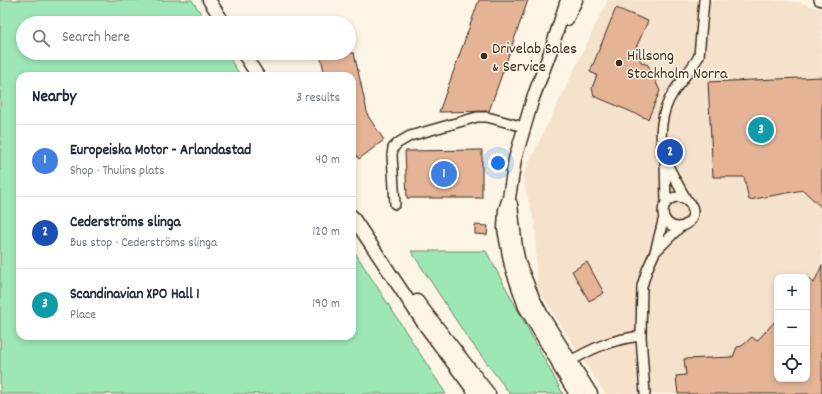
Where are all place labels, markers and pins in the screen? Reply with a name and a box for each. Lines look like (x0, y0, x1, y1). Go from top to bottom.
place label: Drivelab Sales & Service (492, 38, 577, 79)
place label: Hillsong Stockholm Norra (627, 45, 728, 86)
marker: Drivelab Sales & Service (479, 51, 489, 61)
marker: Hillsong Stockholm Norra (614, 58, 624, 68)
pin: 3 (748, 115, 774, 145)
pin: 2 (657, 137, 683, 167)
pin: 1 (431, 159, 457, 189)

